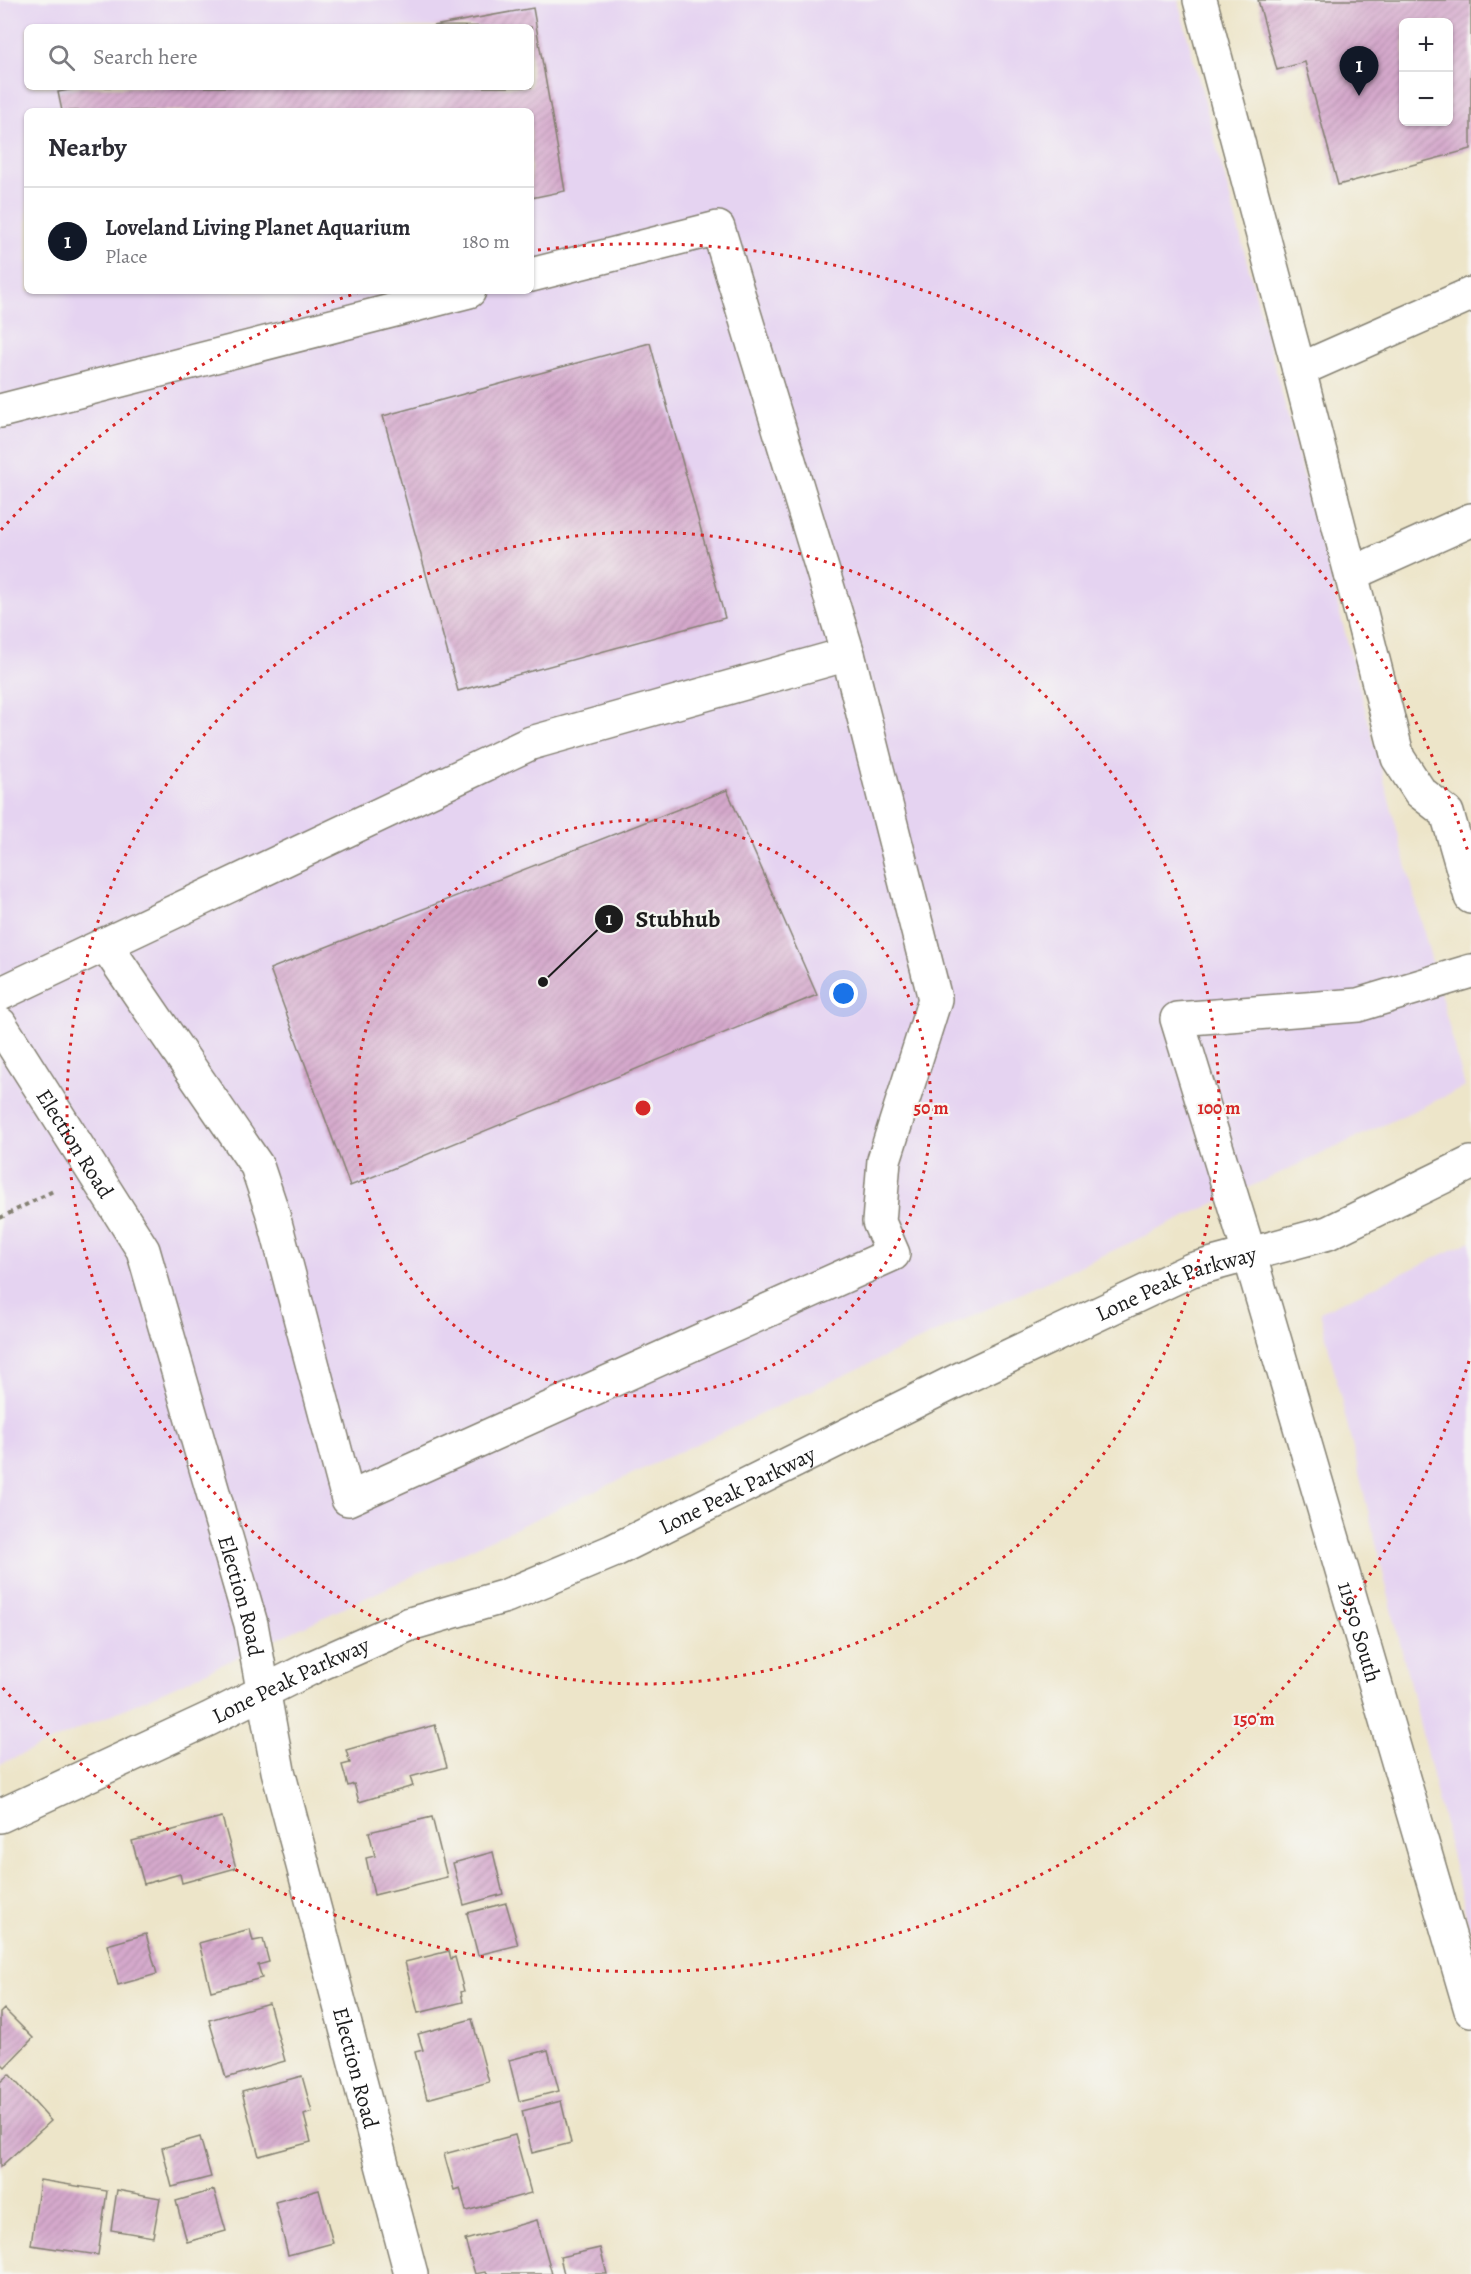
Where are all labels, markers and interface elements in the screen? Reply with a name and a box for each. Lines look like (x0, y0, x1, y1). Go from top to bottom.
map controls (1399, 18, 1453, 126)
button: + (1399, 18, 1453, 72)
search box (24, 24, 534, 90)
icon: search (45, 41, 78, 74)
text: Search here (93, 42, 198, 72)
pin: 1 (1340, 46, 1378, 96)
button: − (1399, 72, 1453, 126)
text: Nearby (48, 130, 127, 165)
text: Loveland Living Planet Aquarium (105, 213, 410, 243)
text: 1 (64, 228, 71, 255)
text: 180 m (462, 228, 510, 255)
text: Place (105, 243, 147, 270)
callout: Stubhub (594, 898, 732, 940)
text: Stubhub (636, 903, 720, 935)
text: 1 (606, 907, 613, 931)
your location (829, 979, 858, 1008)
street label: Election Road (29, 1083, 121, 1204)
text: 50 m (914, 1096, 948, 1120)
text: 100 m (1198, 1096, 1240, 1120)
centre of rings (633, 1098, 653, 1118)
street label: Lone Peak Parkway (1091, 1239, 1260, 1329)
street label: Lone Peak Parkway (654, 1439, 821, 1542)
street label: Election Road (210, 1532, 271, 1659)
street label: 11950 South (1330, 1578, 1388, 1686)
street label: Lone Peak Parkway (207, 1630, 374, 1731)
text: 150 m (1233, 1707, 1275, 1731)
street label: Election Road (325, 2004, 386, 2132)

